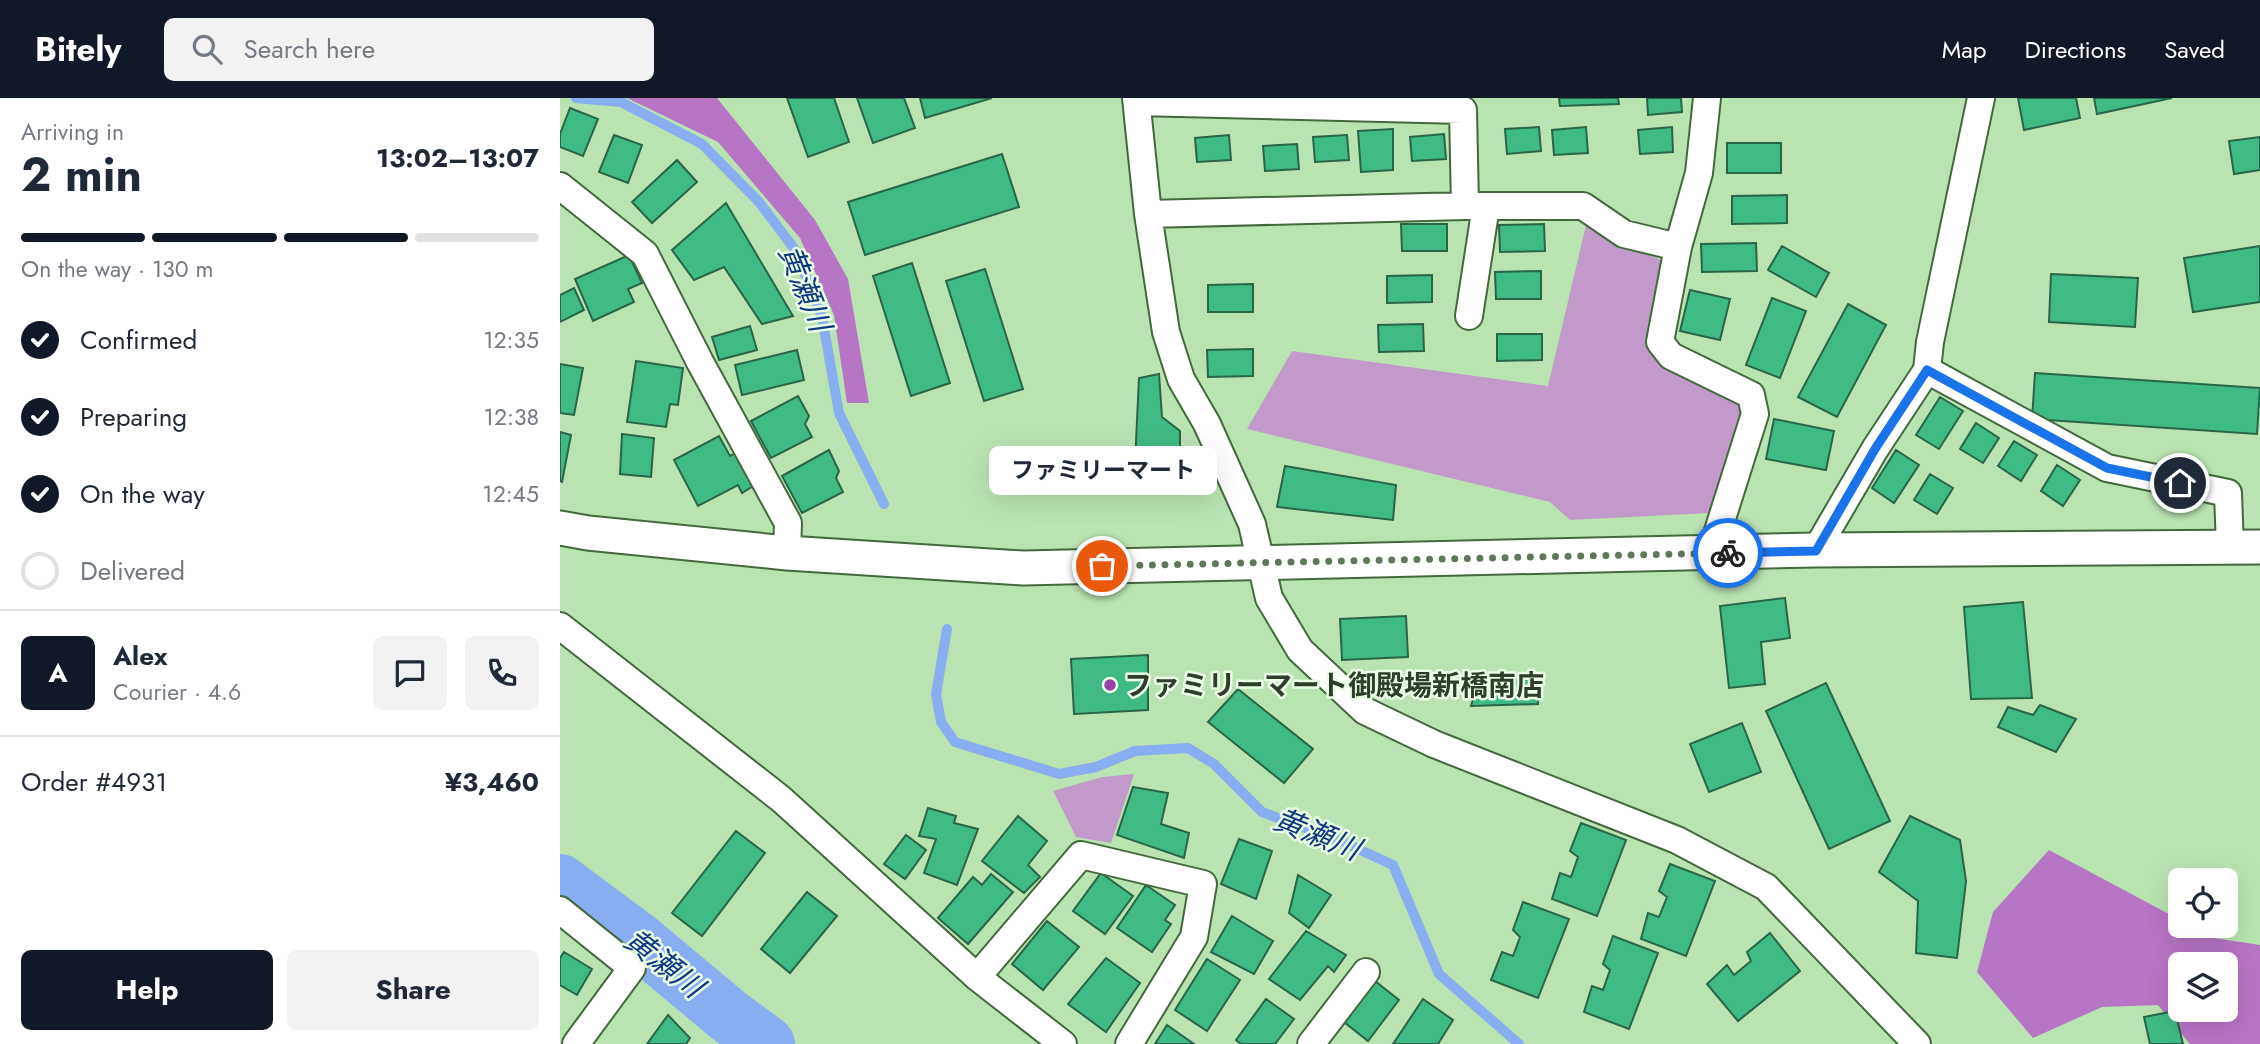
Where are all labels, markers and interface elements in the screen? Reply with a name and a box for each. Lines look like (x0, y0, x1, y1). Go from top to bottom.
search box (164, 18, 654, 81)
text: Bitely (35, 26, 122, 73)
icon: search (188, 30, 226, 68)
text: Search here (244, 30, 375, 68)
text: Map (1942, 32, 1987, 67)
text: Directions (2025, 32, 2126, 67)
text: Saved (2164, 32, 2225, 67)
text: Arriving in (21, 115, 124, 149)
text: 13:02–13:07 (376, 139, 539, 177)
text: 2 min (21, 142, 142, 208)
water label: 黄瀬川 (768, 238, 843, 341)
text: On the way · 130 m (21, 252, 213, 286)
icon: check (21, 321, 59, 359)
text: Confirmed (80, 321, 197, 359)
text: 12:35 (483, 323, 539, 357)
icon: check (21, 398, 59, 436)
text: Preparing (80, 398, 187, 436)
text: 12:38 (484, 400, 539, 434)
callout: ファミリーマート (988, 447, 1216, 496)
text: ファミリーマート (1011, 453, 1195, 487)
pin (2150, 453, 2210, 513)
icon: home (2161, 464, 2199, 502)
icon: check (21, 475, 59, 513)
text: On the way (80, 475, 205, 513)
text: 12:45 (482, 477, 539, 511)
courier (1693, 518, 1763, 588)
icon: bike (1709, 534, 1747, 572)
pin (1072, 536, 1132, 596)
icon: bag (1083, 547, 1121, 585)
text: Delivered (80, 552, 185, 590)
button: chat (373, 636, 447, 710)
button: phone (465, 636, 539, 710)
text: Alex (113, 637, 167, 675)
text: A (48, 654, 68, 692)
place label: ファミリーマート御殿場新橋南店 (1124, 665, 1544, 706)
text: Courier · 4.6 (113, 675, 241, 709)
marker: ファミリーマート御殿場新橋南店 (1102, 677, 1118, 693)
text: Order #4931 (21, 763, 167, 801)
text: ¥3,460 (445, 763, 539, 801)
water label: 黄瀬川 (1267, 797, 1370, 872)
map controls (2168, 868, 2238, 1022)
button: locate (2168, 868, 2238, 938)
water label: 黄瀬川 (615, 918, 715, 1009)
button: Help (21, 950, 273, 1030)
button: Share (287, 950, 539, 1030)
button: layers (2168, 952, 2238, 1022)

